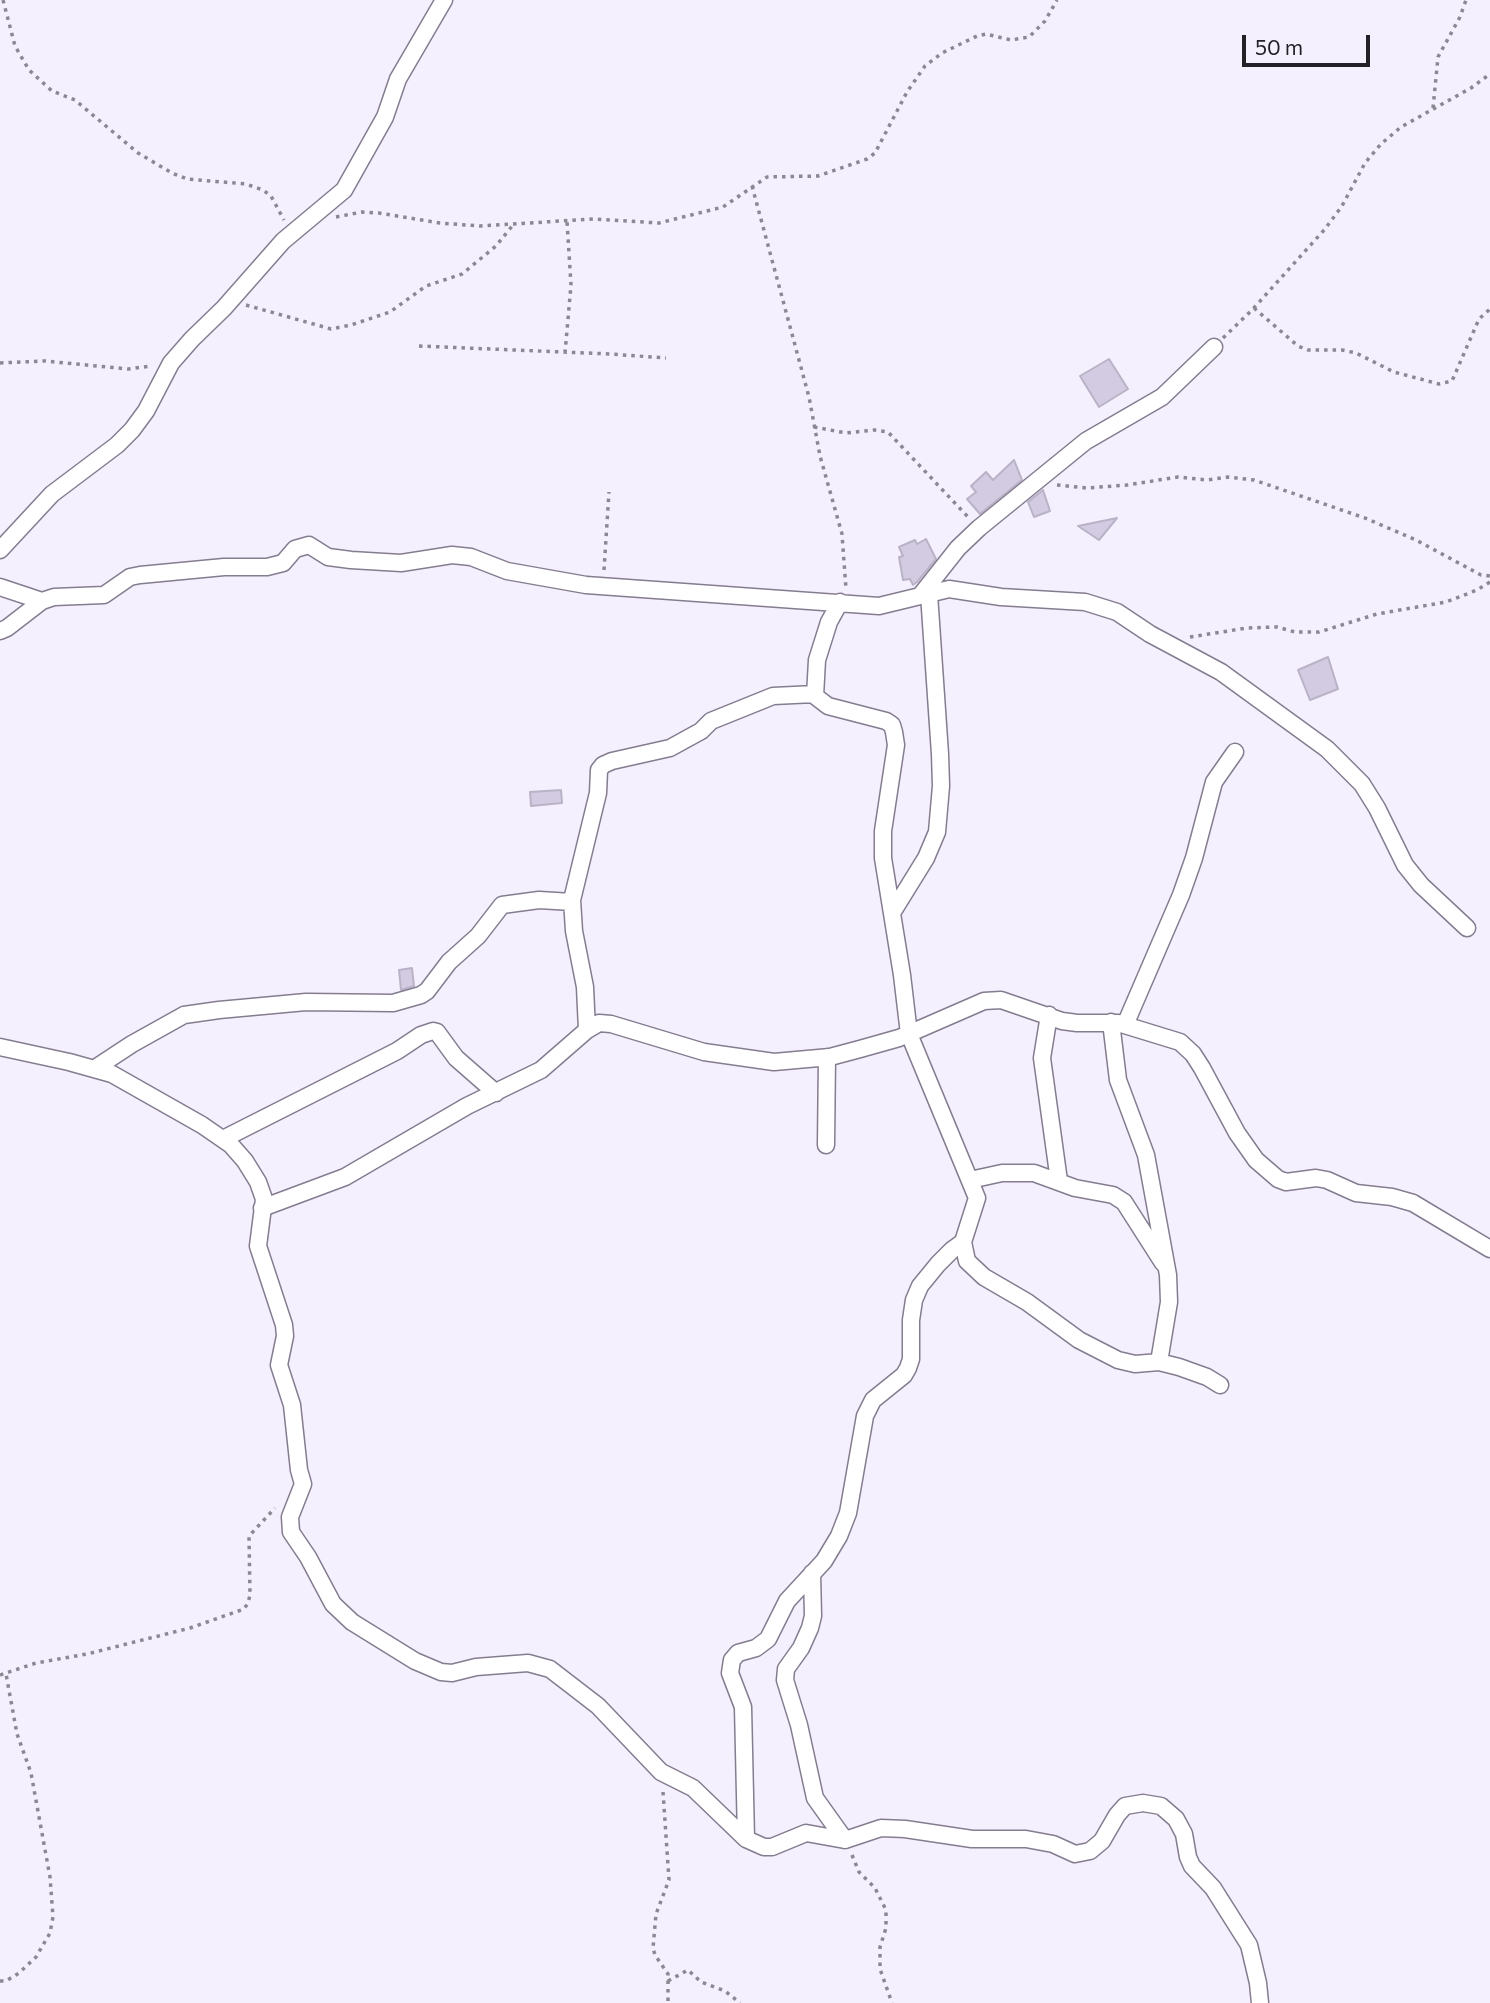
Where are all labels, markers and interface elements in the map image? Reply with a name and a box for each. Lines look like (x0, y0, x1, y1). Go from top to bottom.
scale bar (1245, 21, 1373, 65)
text: 50 m (1255, 34, 1303, 59)

